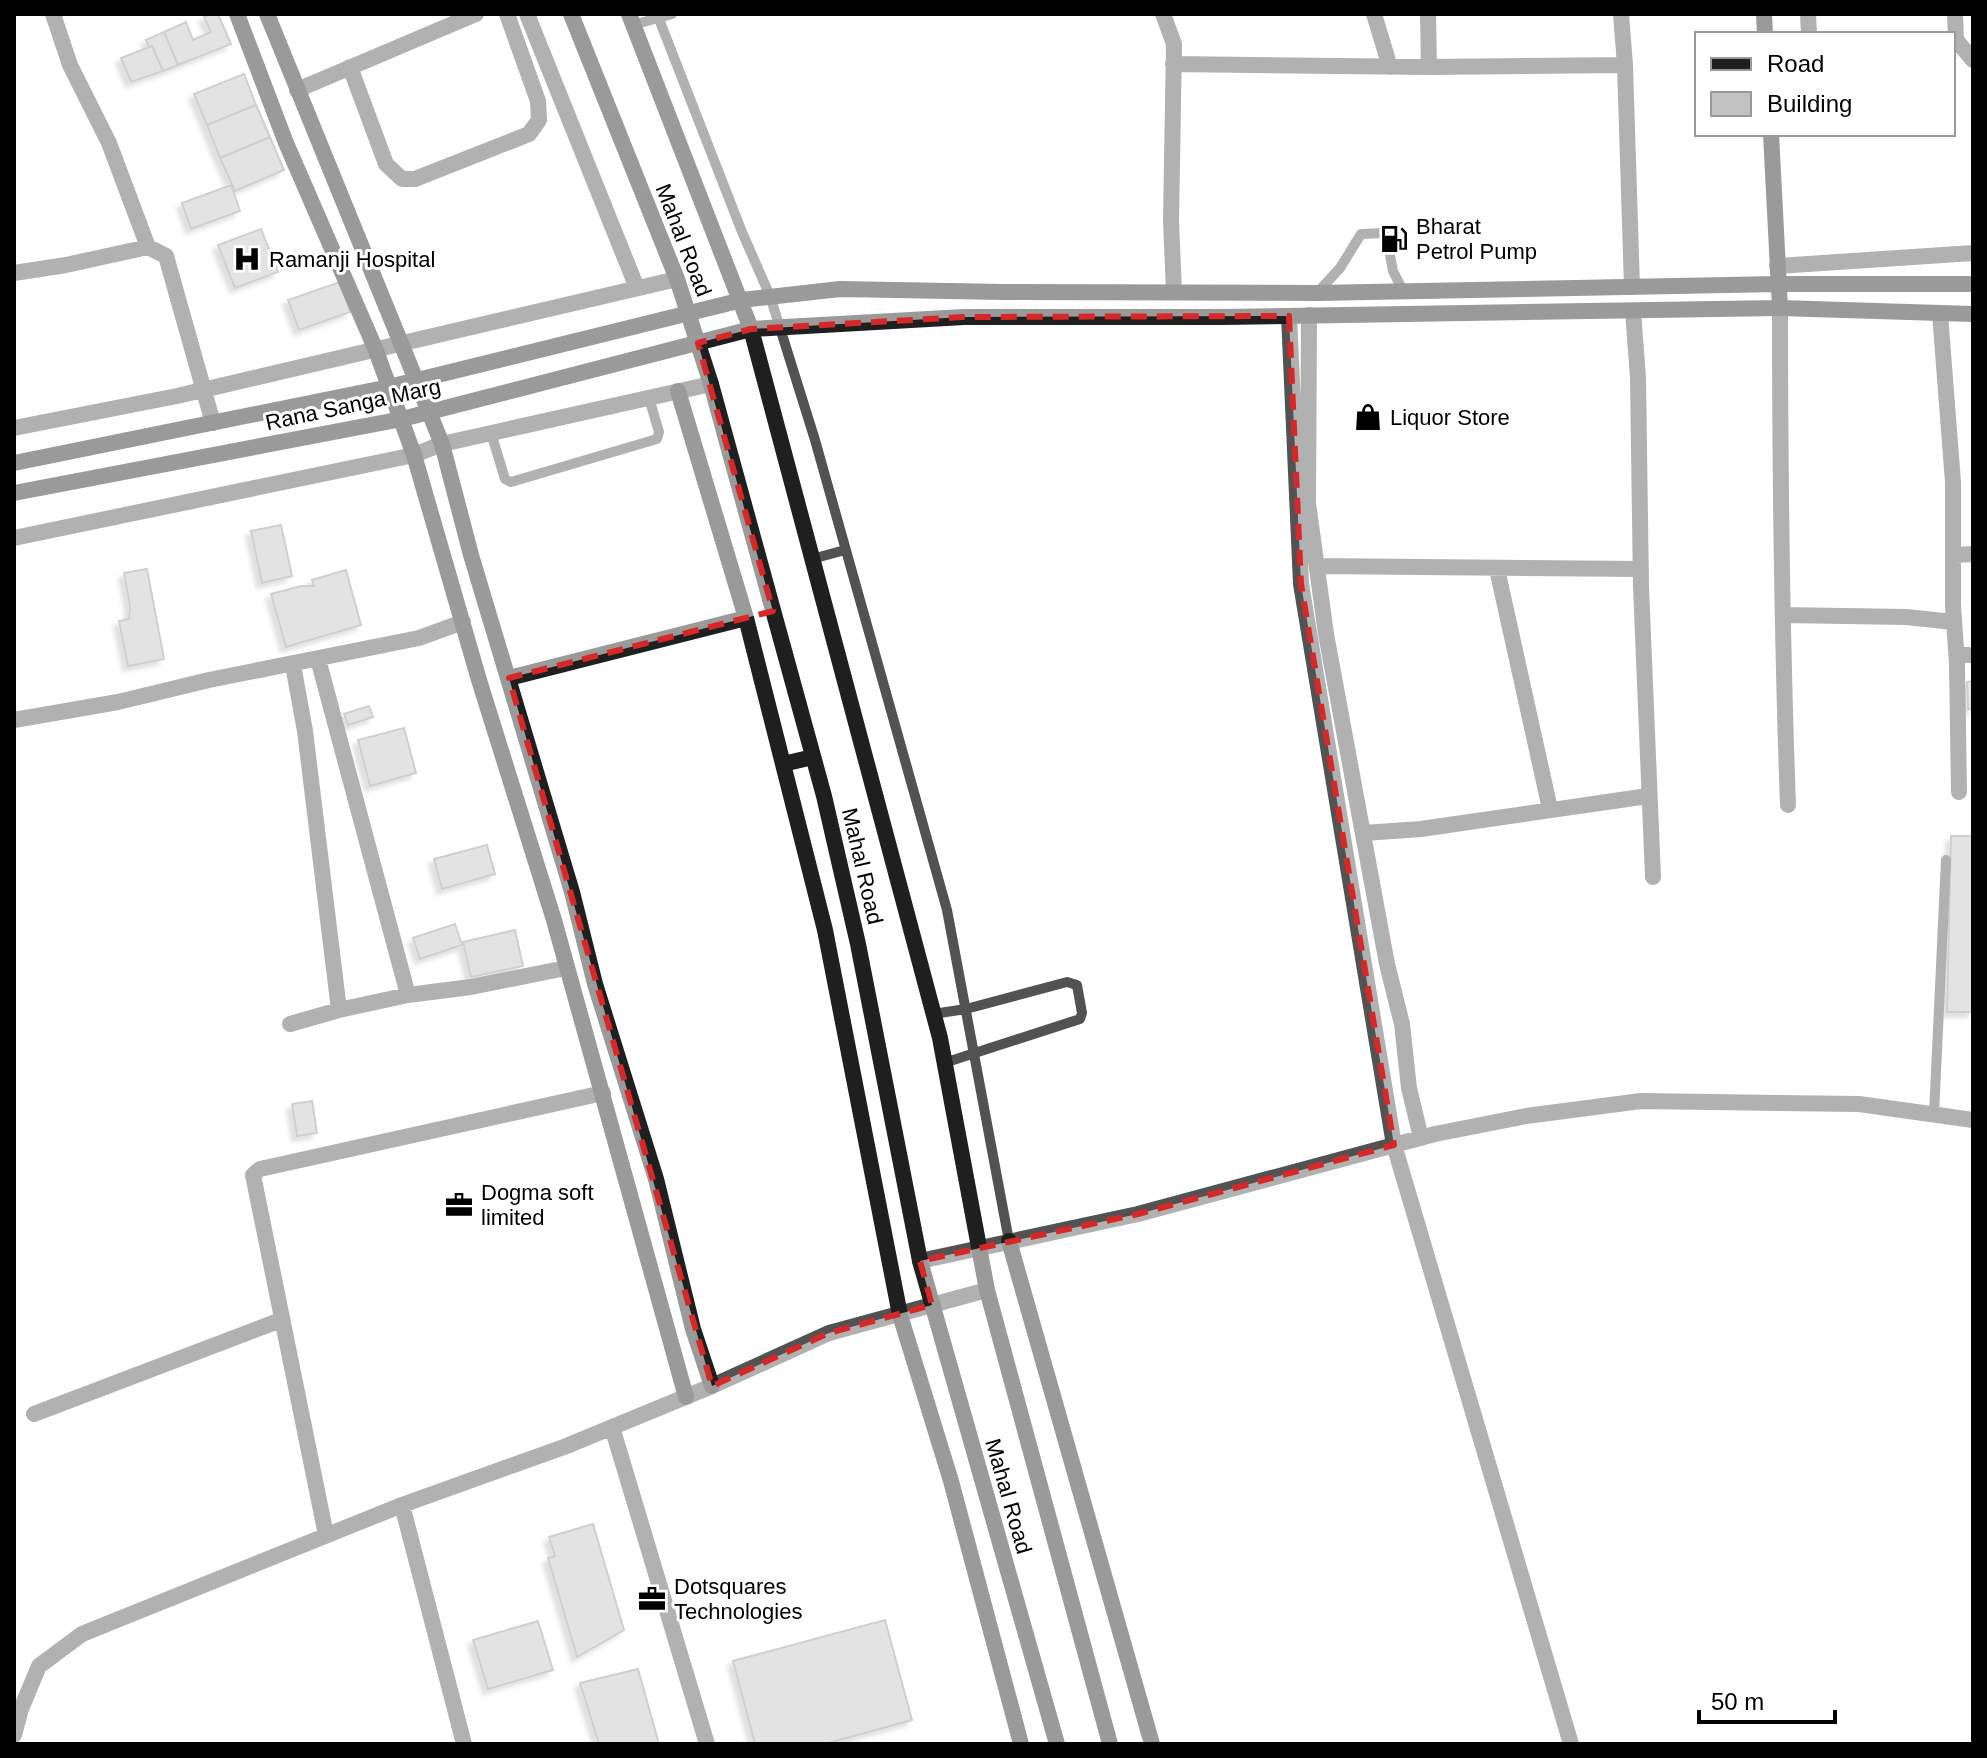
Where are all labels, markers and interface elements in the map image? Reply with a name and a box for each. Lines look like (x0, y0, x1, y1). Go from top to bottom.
legend (1695, 32, 1955, 136)
text: Road (1767, 50, 1824, 77)
text: Building (1767, 90, 1852, 117)
street label: Mahal Road (651, 180, 716, 300)
place label: Bharat Petrol Pump (1416, 214, 1537, 264)
fuel station icon: Bharat Petrol Pump (1379, 224, 1409, 254)
hospital icon: Ramanji Hospital (232, 244, 262, 274)
place label: Ramanji Hospital (269, 247, 435, 272)
street label: Rana Sanga Marg (263, 374, 443, 435)
shop icon: Liquor Store (1353, 402, 1383, 432)
place label: Liquor Store (1390, 405, 1510, 430)
street label: Mahal Road (837, 806, 888, 927)
place label: Dogma soft limited (481, 1180, 594, 1230)
office icon: Dogma soft limited (444, 1190, 474, 1220)
street label: Mahal Road (980, 1436, 1037, 1557)
place label: Dotsquares Technologies (674, 1574, 802, 1624)
office icon: Dotsquares Technologies (637, 1584, 667, 1614)
scale bar (1699, 1674, 1835, 1724)
text: 50 m (1711, 1688, 1764, 1715)

